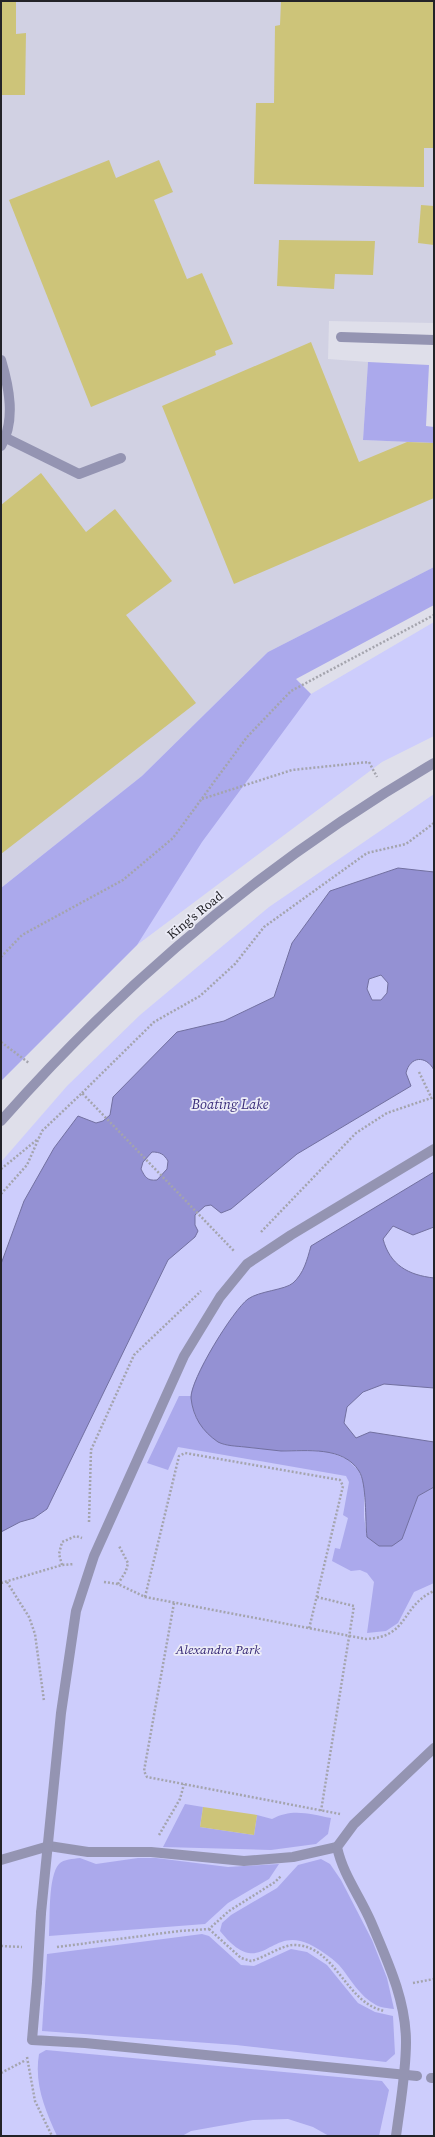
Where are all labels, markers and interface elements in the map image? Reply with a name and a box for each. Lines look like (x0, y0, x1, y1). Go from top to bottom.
street label: King's Road (164, 887, 227, 943)
water label: Boating Lake (191, 1094, 269, 1114)
park label: Alexandra Park (175, 1641, 261, 1658)

